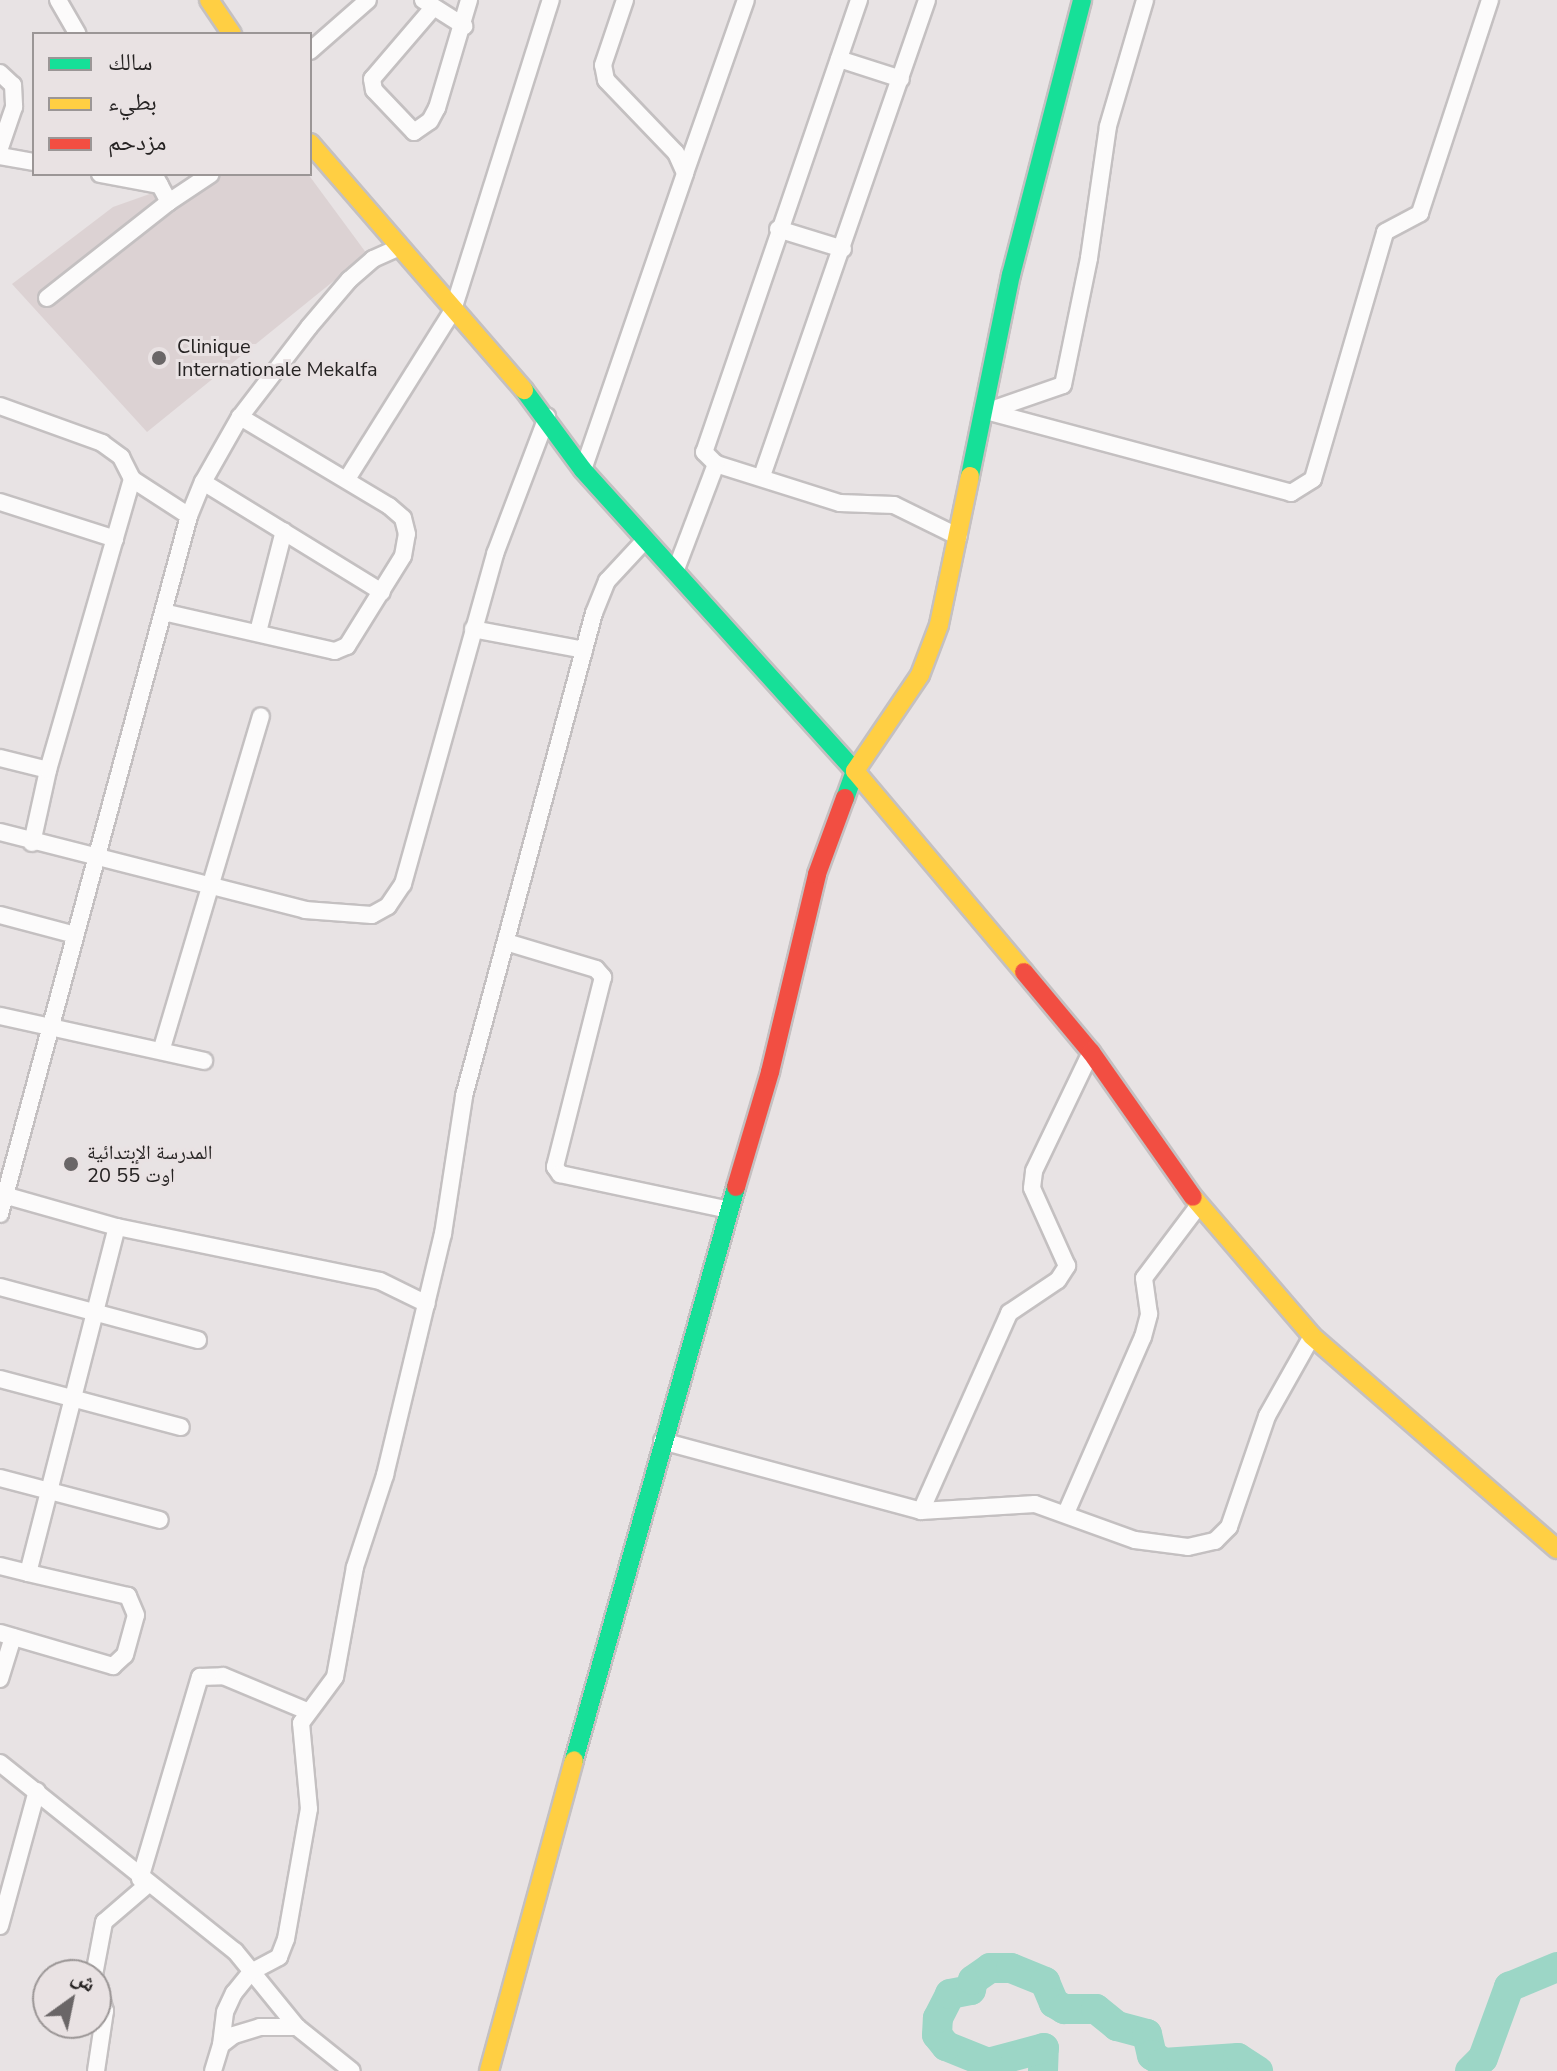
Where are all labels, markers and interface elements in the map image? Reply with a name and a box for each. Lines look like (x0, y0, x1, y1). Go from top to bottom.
legend (32, 32, 312, 176)
text: سالك (108, 46, 153, 78)
text: بطيء (108, 86, 157, 118)
text: مزدحم (108, 126, 167, 158)
place label: Clinique Internationale Mekalfa (177, 334, 378, 381)
marker: Clinique Internationale Mekalfa (148, 347, 170, 369)
place label: المدرسة الإبتدائية 20 اوت 55 (87, 1140, 213, 1187)
marker: المدرسة الإبتدائية 20 اوت 55 (62, 1155, 80, 1173)
north arrow (32, 1959, 112, 2039)
text: ش (66, 1962, 102, 1999)

